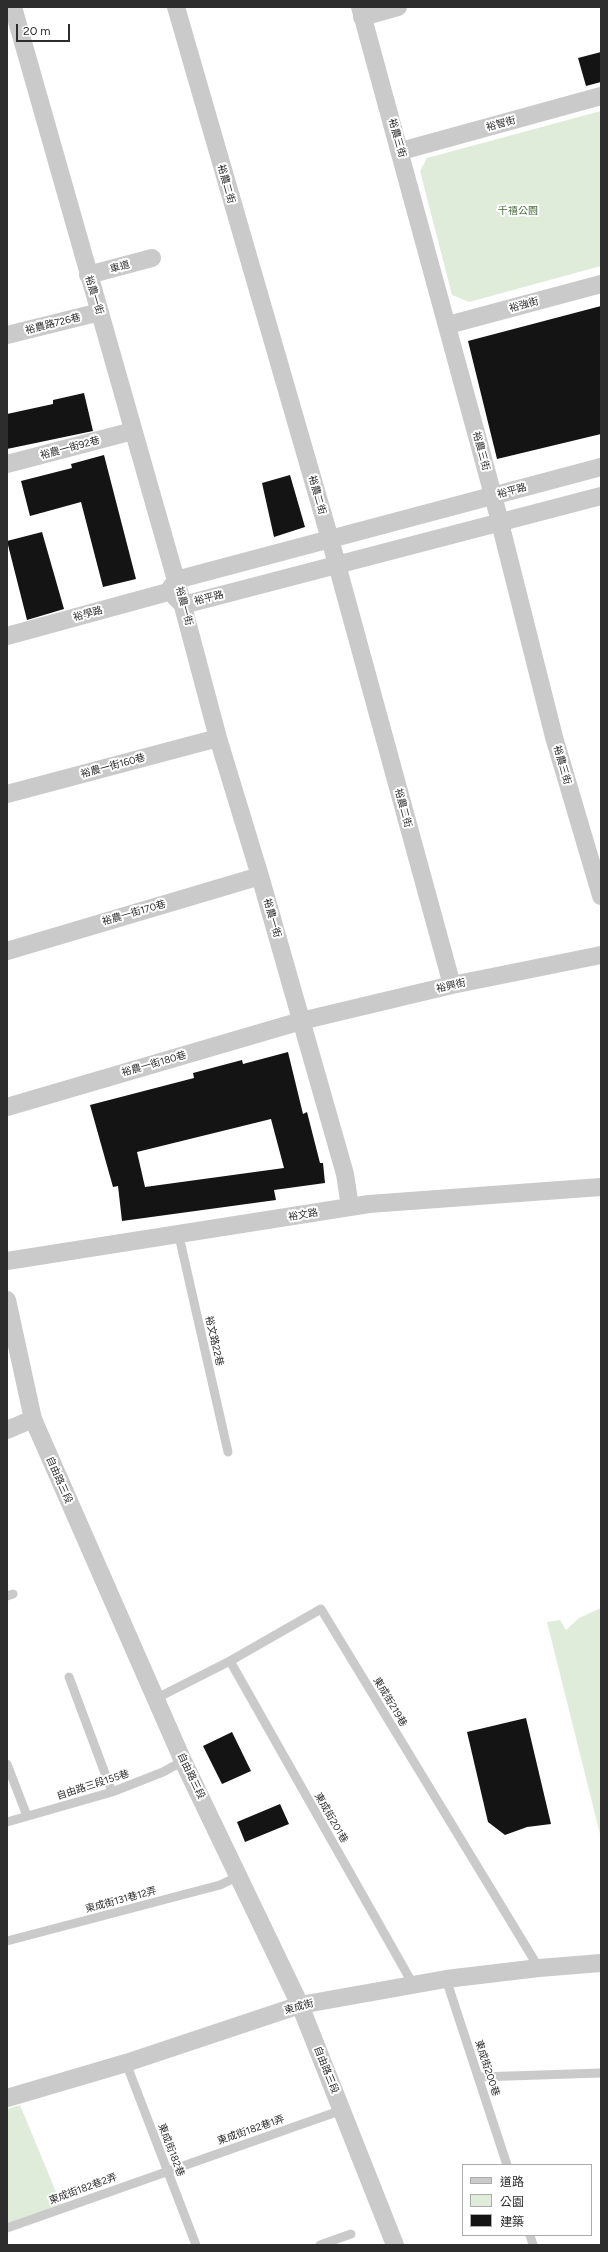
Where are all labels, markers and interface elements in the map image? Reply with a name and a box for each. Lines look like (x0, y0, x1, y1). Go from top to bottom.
scale bar (18, 16, 72, 42)
text: 20 m (23, 24, 51, 38)
street label: 裕智街 (485, 114, 517, 134)
street label: 裕農三街 (386, 117, 408, 159)
street label: 裕農二街 (215, 163, 237, 205)
park label: 千禧公園 (498, 205, 538, 217)
street label: 車道 (109, 259, 131, 275)
street label: 裕農一街 (82, 274, 106, 316)
street label: 裕強街 (508, 295, 540, 315)
street label: 裕農路726巷 (24, 311, 82, 337)
street label: 裕農三街 (470, 430, 492, 472)
street label: 裕農一街92巷 (39, 434, 101, 462)
street label: 裕農二街 (306, 474, 328, 516)
street label: 裕平路 (496, 481, 528, 501)
street label: 裕農一街 (173, 585, 195, 627)
street label: 裕平路 (193, 589, 225, 607)
street label: 裕學路 (72, 604, 104, 624)
street label: 裕農三街 (551, 744, 573, 786)
street label: 裕農一街160巷 (79, 752, 147, 780)
street label: 裕農二街 (392, 787, 414, 829)
street label: 裕農一街 (261, 897, 283, 939)
street label: 裕農一街170巷 (101, 898, 167, 928)
street label: 裕興街 (435, 977, 467, 995)
street label: 裕農一街180巷 (120, 1049, 188, 1079)
street label: 裕文路 (287, 1207, 319, 1223)
street label: 裕文路22巷 (202, 1315, 226, 1367)
street label: 自由路三段 (43, 1455, 75, 1505)
street label: 東成街219巷 (371, 1675, 409, 1729)
street label: 自由路三段 (175, 1751, 207, 1801)
street label: 自由路三段155巷 (55, 1768, 131, 1802)
street label: 東成街201巷 (312, 1791, 350, 1845)
street label: 東成街131巷12弄 (84, 1885, 158, 1915)
street label: 東成街 (283, 1997, 315, 2017)
street label: 東成街200巷 (472, 2038, 502, 2098)
street label: 自由路三段 (311, 2045, 341, 2095)
street label: 東成街182巷1弄 (216, 2113, 286, 2147)
street label: 東成街182巷 (155, 2122, 187, 2178)
legend (462, 2164, 592, 2236)
street label: 東成街182巷2弄 (47, 2171, 119, 2207)
text: 道路 (500, 2175, 524, 2189)
text: 公園 (500, 2195, 524, 2209)
text: 建築 (500, 2215, 524, 2229)

